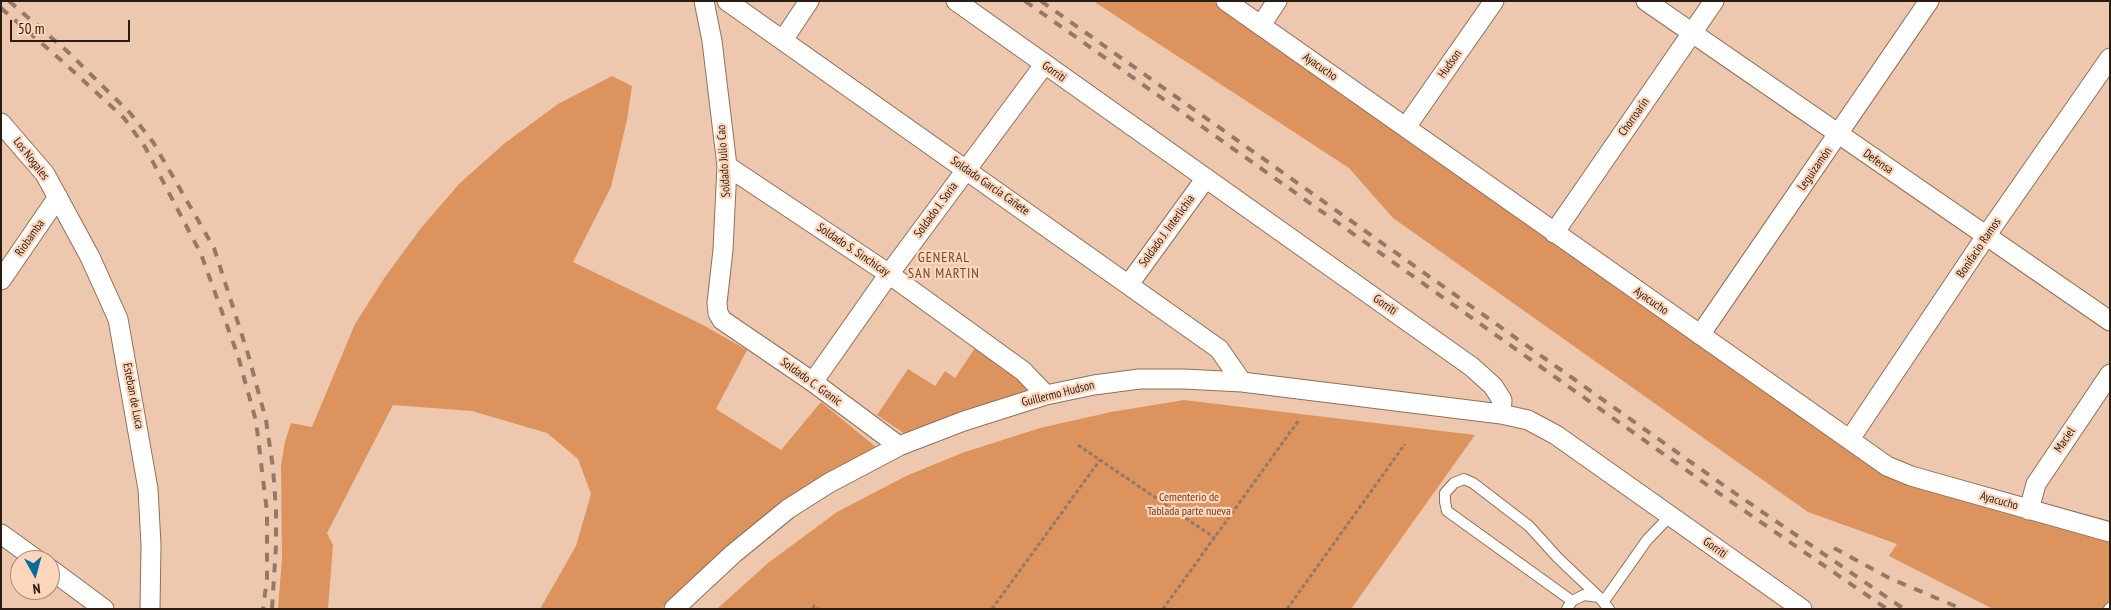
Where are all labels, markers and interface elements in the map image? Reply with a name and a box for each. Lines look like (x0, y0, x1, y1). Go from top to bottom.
scale bar (12, 10, 132, 42)
text: 50 m (18, 19, 44, 38)
street label: Hudson (1435, 47, 1465, 81)
street label: Ayacucho (1300, 50, 1340, 84)
street label: Gorriti (1039, 59, 1069, 85)
street label: Chorroarín (1616, 95, 1652, 139)
street label: Soldado Julio Cao (714, 124, 734, 198)
street label: Los Nogales (10, 135, 52, 183)
street label: Leguizamón (1795, 145, 1835, 193)
street label: Defensa (1860, 147, 1896, 177)
street label: Soldado García Cañete (948, 153, 1032, 219)
street label: Soldado J. Soria (911, 180, 961, 240)
street label: Soldado J. Interlichia (1136, 192, 1198, 270)
street label: Bonifacio Ramos (1954, 215, 2004, 281)
street label: Riobamba (12, 217, 48, 259)
street label: Soldado S. Sinchicay (814, 220, 892, 280)
district label: GENERAL SAN MARTIN (907, 250, 981, 282)
street label: Ayacucho (1631, 284, 1671, 318)
street label: Gorriti (1370, 292, 1400, 318)
street label: Soldado C. Granic (778, 355, 844, 409)
street label: Esteban de Luca (120, 362, 146, 430)
street label: Guillermo Hudson (1020, 378, 1096, 410)
street label: Maciel (2051, 425, 2079, 455)
street label: Ayacucho (1978, 489, 2020, 513)
park label: Cementerio de Tablada parte nueva (1147, 491, 1231, 519)
street label: Gorriti (1700, 535, 1730, 561)
north arrow (10, 550, 60, 600)
text: N (32, 580, 42, 598)

